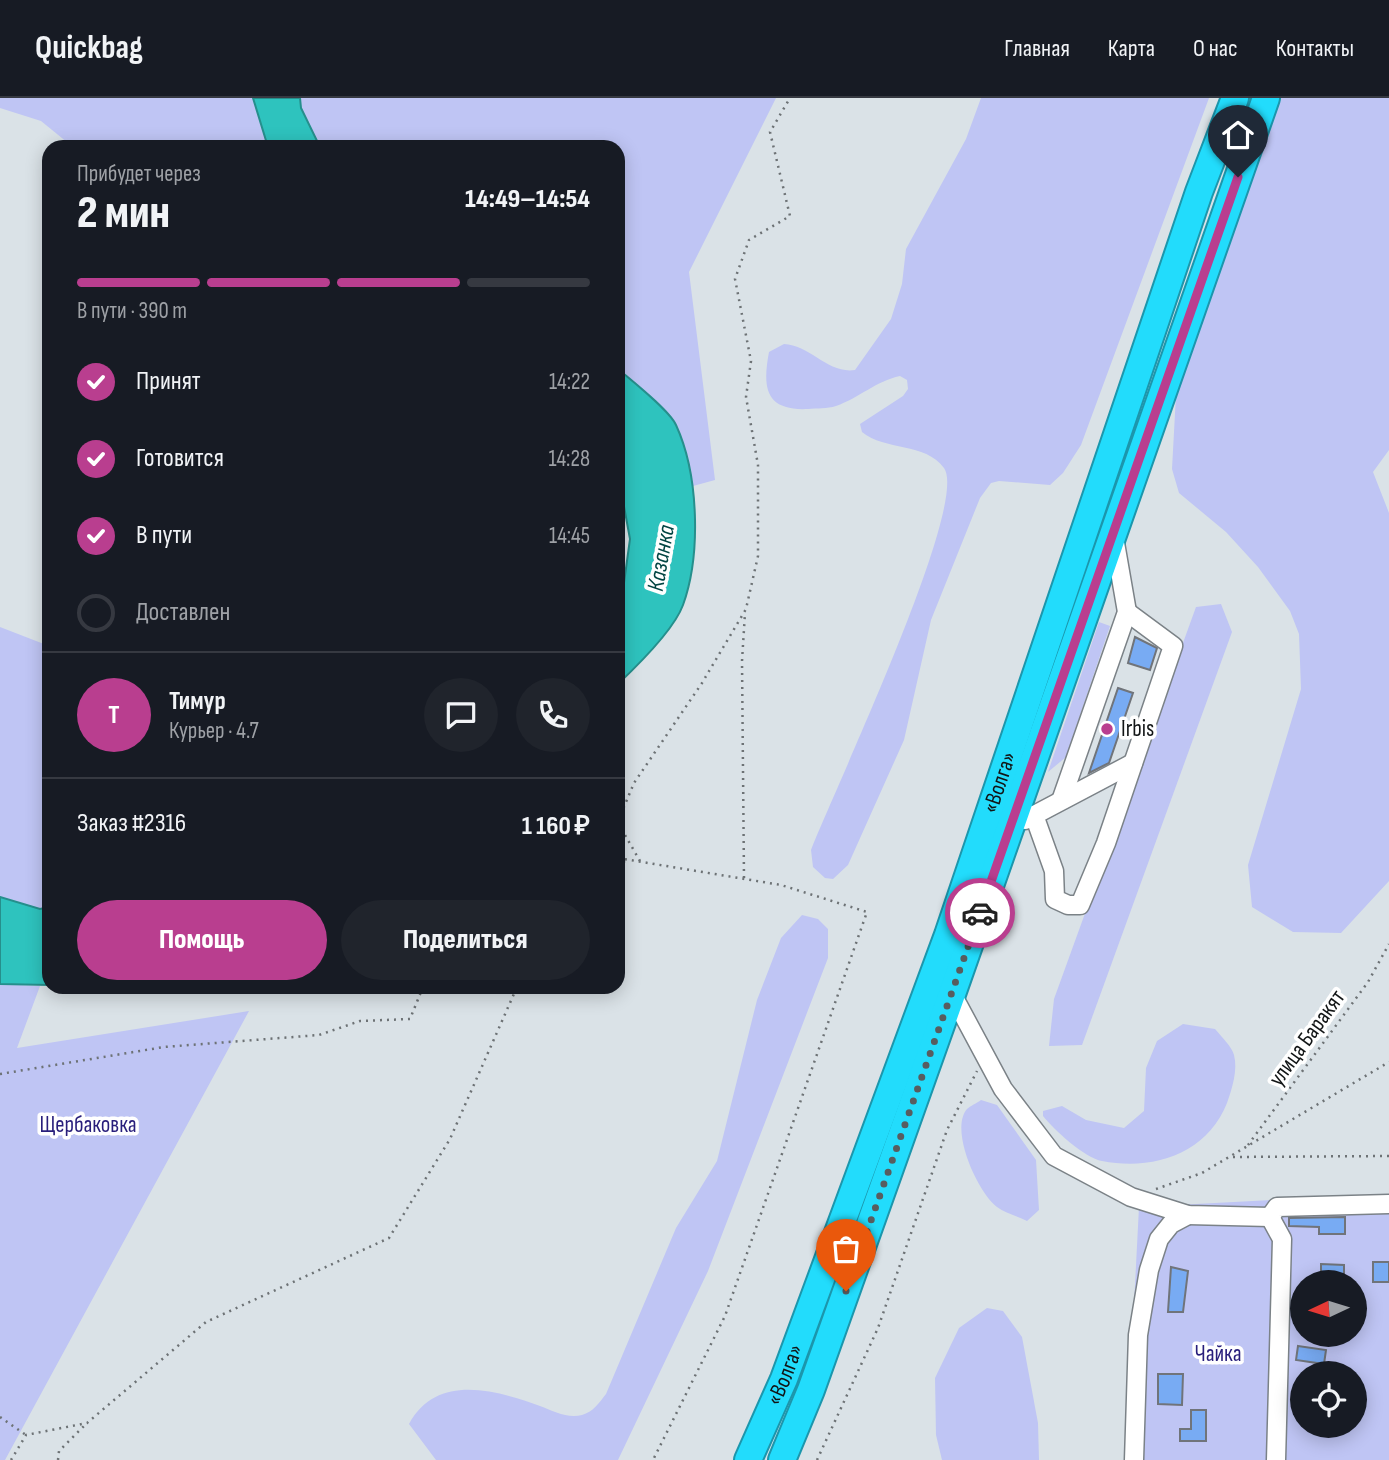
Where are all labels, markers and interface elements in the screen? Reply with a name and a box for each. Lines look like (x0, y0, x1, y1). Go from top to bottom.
text: Quickbag (35, 28, 143, 68)
text: Главная (1004, 34, 1070, 63)
text: Карта (1108, 34, 1155, 63)
text: О нас (1193, 34, 1238, 63)
text: Контакты (1276, 34, 1354, 63)
pin (1208, 105, 1268, 177)
icon: home (1219, 116, 1257, 154)
text: Прибудет через (77, 160, 201, 188)
text: 14:49–14:54 (465, 184, 590, 215)
text: 2 мин (77, 186, 170, 241)
text: В пути · 390 m (77, 297, 187, 325)
icon: check (77, 363, 115, 401)
text: Принят (136, 366, 201, 397)
text: 14:22 (549, 368, 590, 396)
icon: check (77, 440, 115, 478)
text: Готовится (136, 443, 224, 474)
text: 14:28 (548, 445, 590, 473)
icon: check (77, 517, 115, 555)
text: В пути (136, 520, 192, 551)
text: 14:45 (549, 522, 590, 550)
water label: Казанка (641, 522, 681, 593)
text: Доставлен (136, 597, 230, 628)
button: chat (424, 678, 498, 752)
button: phone (516, 678, 590, 752)
text: Тимур (169, 686, 226, 717)
text: Т (108, 700, 120, 731)
place label: Irbis (1121, 715, 1154, 743)
text: Курьер · 4.7 (169, 717, 259, 745)
marker: Irbis (1099, 721, 1115, 737)
street label: «Волга» (976, 748, 1023, 817)
text: Заказ #2316 (77, 808, 186, 839)
text: 1 160 ₽ (522, 811, 590, 842)
courier (945, 878, 1015, 948)
icon: car (961, 894, 999, 932)
button: Помощь (77, 900, 327, 980)
button: Поделиться (341, 900, 590, 980)
street label: улица Баракят (1263, 984, 1351, 1092)
park label: Щербаковка (39, 1111, 137, 1139)
pin (816, 1219, 876, 1291)
icon: bag (827, 1230, 865, 1268)
north arrow (1290, 1270, 1367, 1348)
map controls (1290, 1270, 1367, 1438)
park label: Чайка (1194, 1340, 1242, 1368)
street label: «Волга» (760, 1341, 810, 1409)
button: locate (1290, 1361, 1367, 1438)

